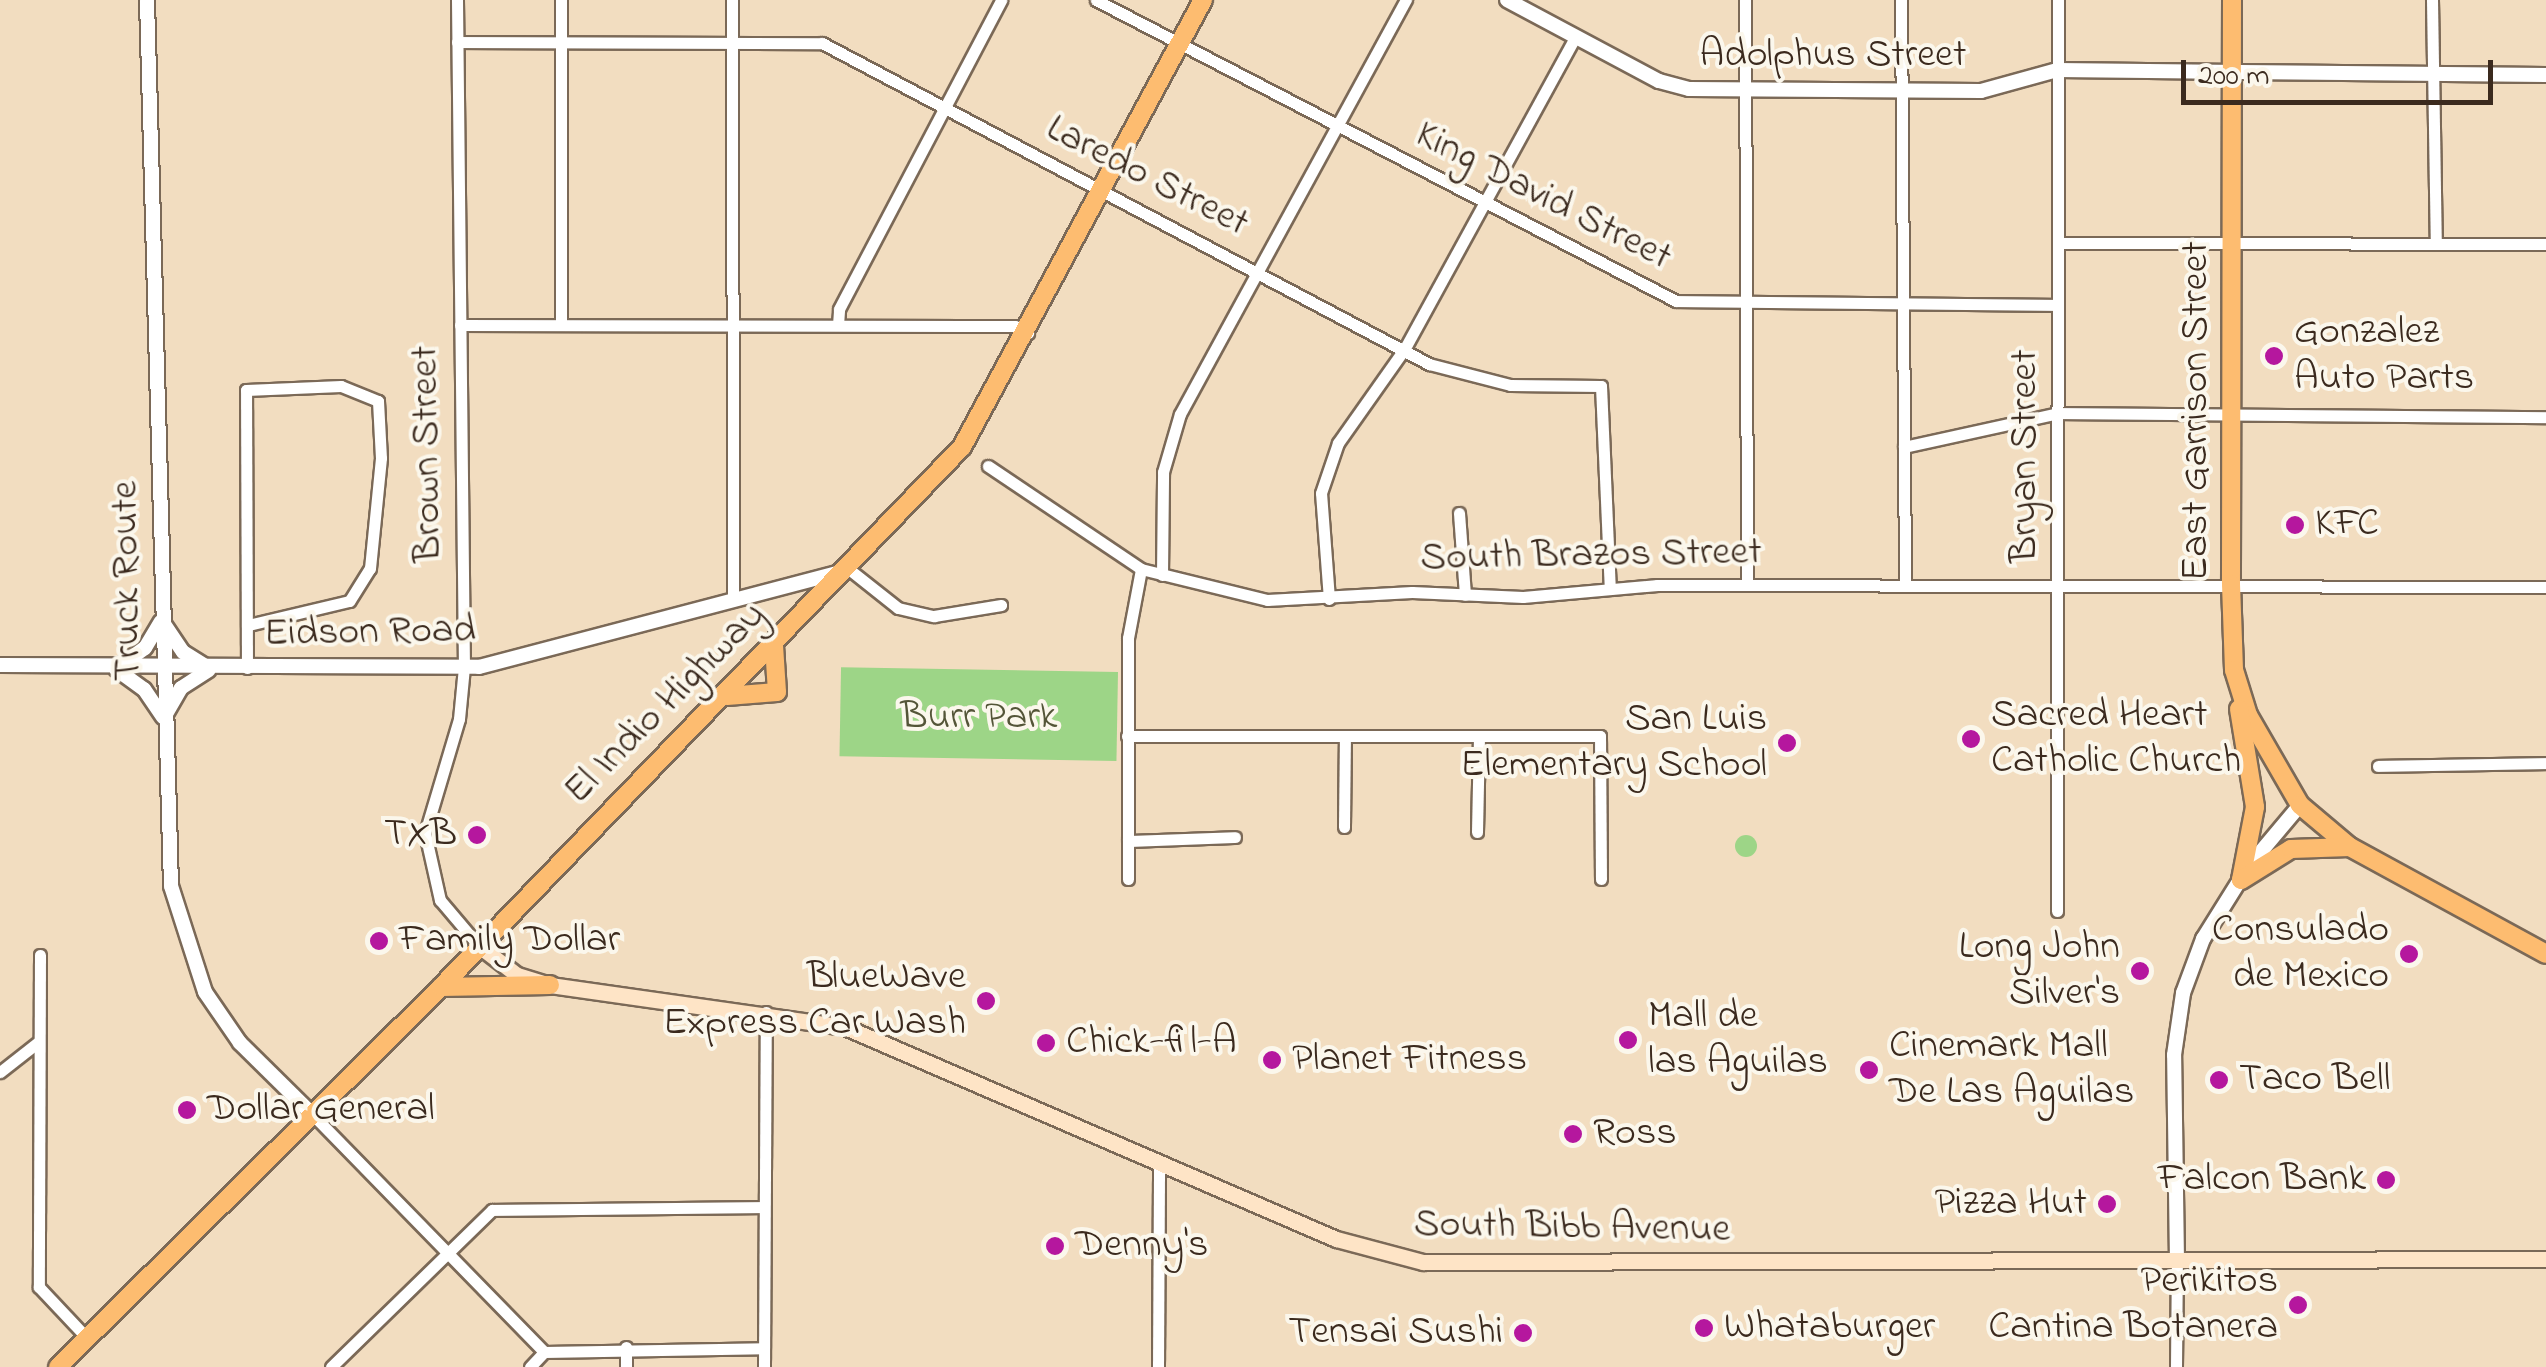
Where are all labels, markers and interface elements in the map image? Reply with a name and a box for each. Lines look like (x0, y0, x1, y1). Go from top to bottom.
street label: Adolphus Street (1700, 32, 1966, 80)
scale bar (2186, 40, 2498, 102)
text: 200 m (2198, 55, 2270, 99)
street label: Laredo Street (1038, 105, 1256, 249)
street label: King David Street (1407, 112, 1679, 282)
street label: East Garrison Street (2173, 241, 2221, 581)
place label: Gonzalez Auto Parts (2294, 309, 2474, 403)
street label: Brown Street (402, 345, 454, 563)
marker: Gonzalez Auto Parts (2263, 345, 2285, 367)
street label: Bryan Street (2002, 349, 2050, 563)
street label: Truck Route (102, 480, 154, 682)
place label: KFC (2315, 501, 2379, 549)
marker: KFC (2284, 514, 2306, 536)
street label: South Brazos Street (1420, 529, 1762, 583)
street label: El Indio Highway (555, 593, 777, 815)
street label: Eidson Road (264, 607, 476, 659)
place label: Sacred Heart Catholic Church (1991, 692, 2241, 786)
park label: Burr Park (901, 694, 1057, 742)
place label: San Luis Elementary School (1460, 696, 1767, 790)
marker: Sacred Heart Catholic Church (1960, 728, 1982, 750)
marker: San Luis Elementary School (1776, 732, 1798, 754)
place label: TXB (384, 811, 457, 859)
marker: TXB (466, 824, 488, 846)
place label: Consulado de Mexico (2212, 907, 2389, 1001)
place label: Family Dollar (399, 917, 620, 965)
place label: Long John Silver's (1959, 924, 2120, 1018)
marker: Family Dollar (368, 930, 390, 952)
marker: Consulado de Mexico (2398, 943, 2420, 965)
place label: BlueWave Express Car Wash (663, 954, 966, 1048)
marker: Long John Silver's (2129, 960, 2151, 982)
marker: BlueWave Express Car Wash (975, 990, 997, 1012)
place label: Mall de las Aguilas (1648, 993, 1828, 1087)
place label: Chick-fil-A (1066, 1019, 1237, 1067)
place label: Cinemark Mall De Las Aguilas (1889, 1023, 2134, 1117)
marker: Mall de las Aguilas (1617, 1029, 1639, 1051)
marker: Chick-fil-A (1035, 1032, 1057, 1054)
place label: Planet Fitness (1292, 1036, 1527, 1084)
marker: Planet Fitness (1261, 1049, 1283, 1071)
place label: Taco Bell (2239, 1056, 2390, 1104)
marker: Cinemark Mall De Las Aguilas (1858, 1059, 1880, 1081)
marker: Taco Bell (2208, 1069, 2230, 1091)
place label: Dollar General (207, 1086, 435, 1134)
marker: Dollar General (176, 1099, 198, 1121)
place label: Ross (1593, 1110, 1677, 1158)
marker: Ross (1562, 1123, 1584, 1145)
place label: Falcon Bank (2158, 1156, 2366, 1204)
marker: Falcon Bank (2375, 1169, 2397, 1191)
place label: Pizza Hut (1934, 1180, 2087, 1228)
marker: Pizza Hut (2096, 1193, 2118, 1215)
street label: South Bibb Avenue (1413, 1201, 1731, 1255)
place label: Denny's (1075, 1222, 1208, 1270)
marker: Denny's (1044, 1235, 1066, 1257)
place label: Perikitos Cantina Botanera (1988, 1258, 2278, 1352)
marker: Perikitos Cantina Botanera (2287, 1294, 2309, 1316)
place label: Whataburger (1724, 1304, 1935, 1352)
place label: Tensai Sushi (1288, 1309, 1503, 1357)
marker: Whataburger (1693, 1317, 1715, 1339)
marker: Tensai Sushi (1512, 1322, 1534, 1344)

